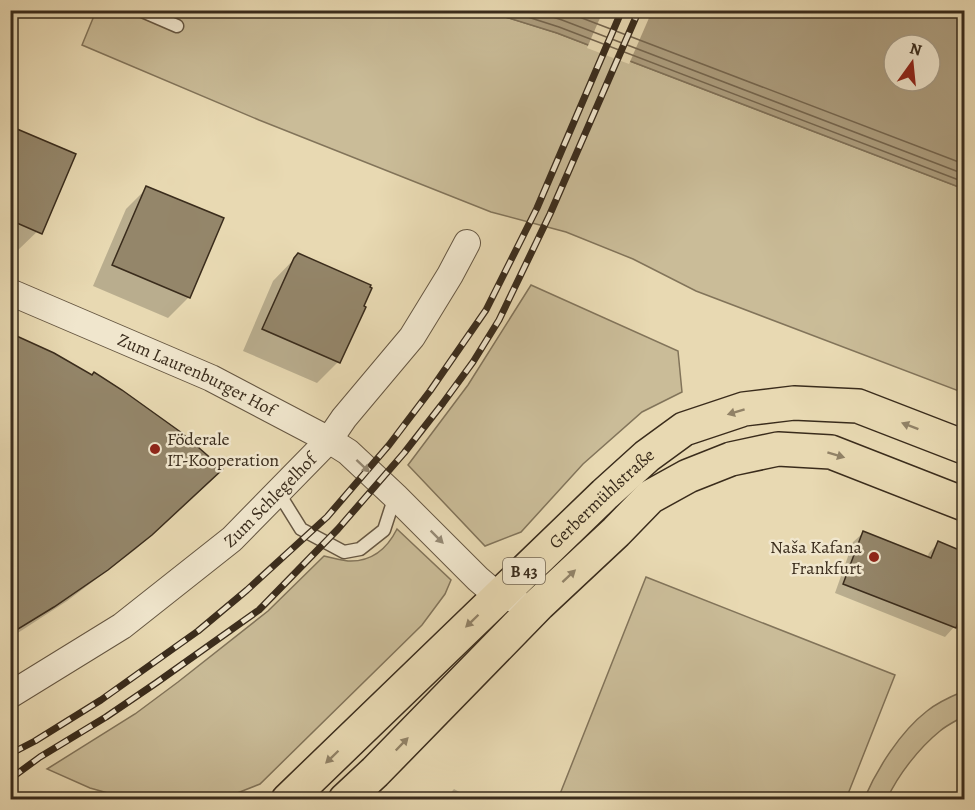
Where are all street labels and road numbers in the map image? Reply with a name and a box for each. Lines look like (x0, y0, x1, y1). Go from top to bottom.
street label: Zum Laurenburger Hof (114, 327, 282, 423)
street label: Gerbermühlstraße (544, 443, 659, 554)
street label: Zum Schlegelhof (219, 446, 324, 553)
road number: B 43 (503, 558, 545, 584)

